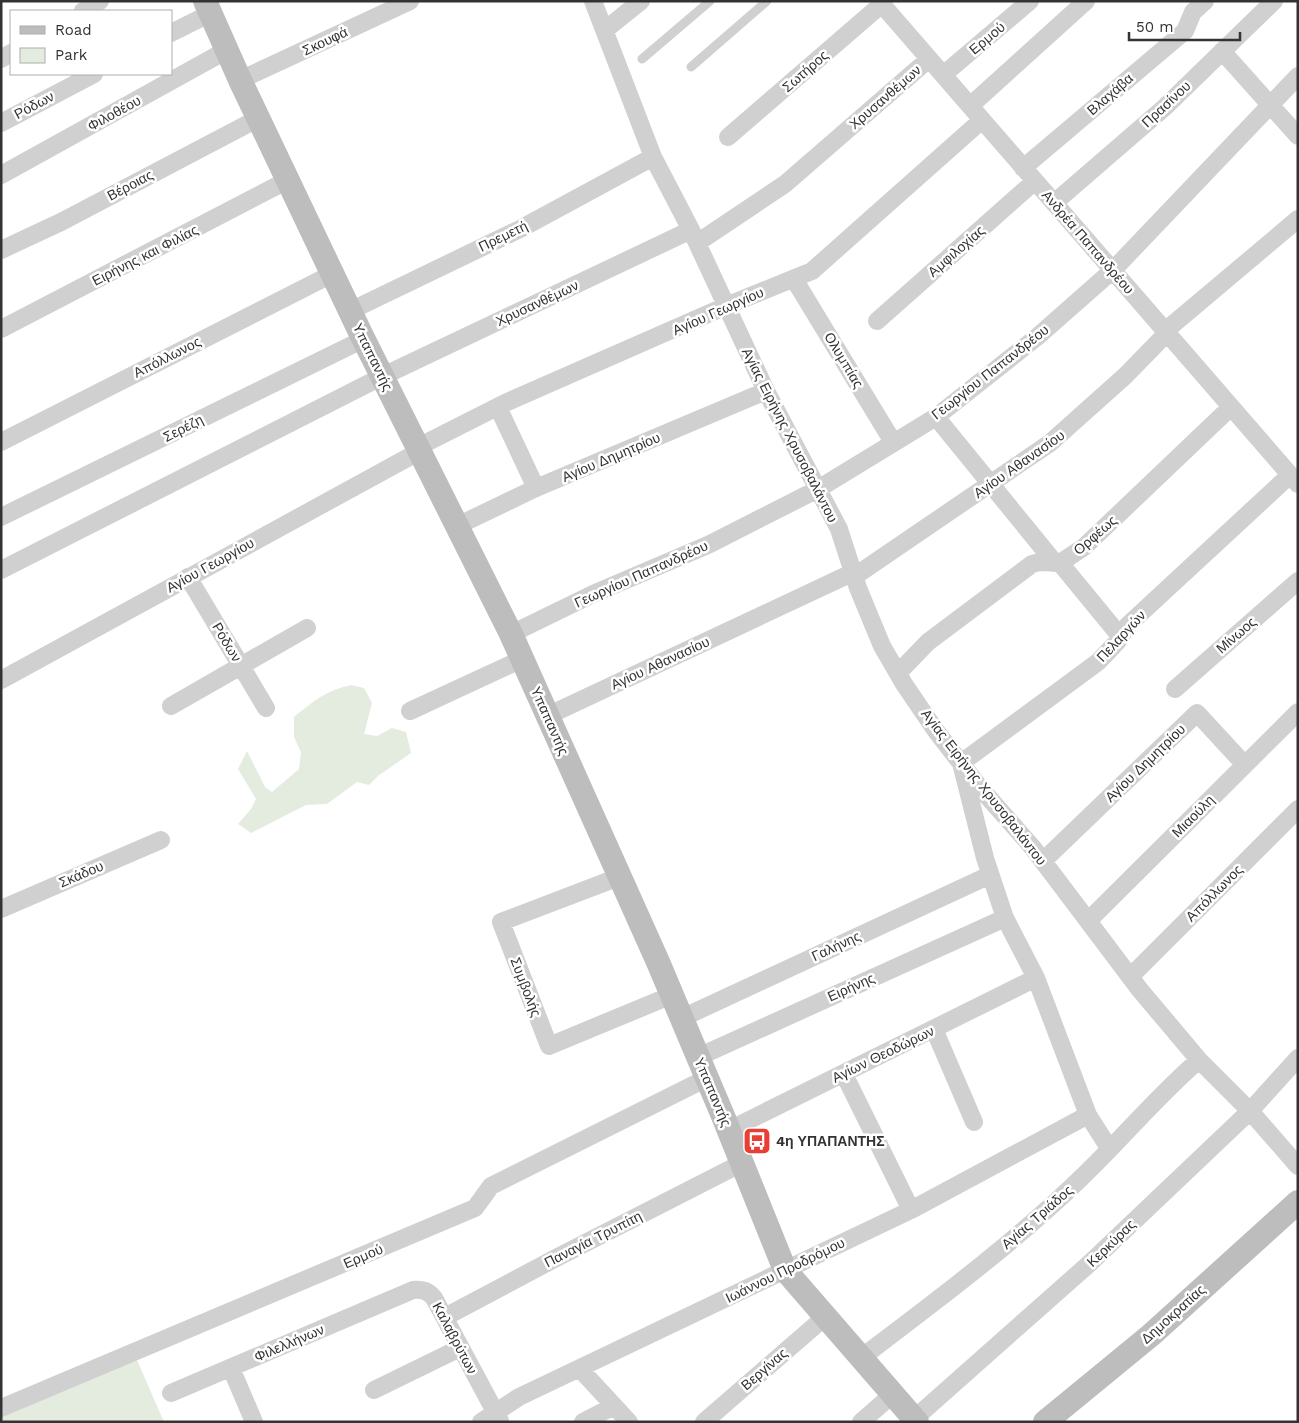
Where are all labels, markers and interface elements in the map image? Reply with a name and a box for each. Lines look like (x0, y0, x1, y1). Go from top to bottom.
legend (10, 10, 172, 75)
scale bar (1129, 10, 1240, 42)
text: 50 m (1136, 18, 1173, 36)
street label: Ερμού (966, 19, 1008, 57)
text: Road (55, 21, 92, 39)
street label: Σκουφά (300, 24, 350, 58)
text: Park (55, 46, 88, 64)
street label: Σωτήρος (779, 47, 831, 95)
street label: Χρυσανθέμων (846, 62, 924, 132)
street label: Βλαχάβα (1084, 70, 1136, 118)
street label: Πρασίνου (1138, 78, 1194, 130)
street label: Ρόδων (11, 88, 57, 122)
street label: Φιλοθέου (85, 92, 143, 134)
street label: Βέροιας (104, 166, 156, 204)
street label: Ανδρέα Παπανδρέου (1039, 187, 1137, 297)
street label: Πρεμετή (476, 217, 530, 255)
street label: Ειρήνης και Φιλίας (89, 221, 201, 289)
street label: Αμφιλοχίας (924, 222, 988, 280)
street label: Χρυσανθέμων (493, 277, 581, 329)
street label: Αγίου Γεωργίου (670, 284, 766, 338)
street label: Υπαπαντής (350, 321, 396, 394)
street label: Γεωργίου Παπανδρέου (928, 321, 1052, 423)
street label: Ολυμπίας (821, 329, 867, 391)
street label: Απόλλωνος (131, 333, 204, 381)
street label: Αγίας Ειρήνης Χρυσοβαλάντου (739, 345, 841, 525)
street label: Σερέζη (160, 411, 206, 445)
street label: Αγίου Αθανασίου (971, 427, 1067, 501)
street label: Αγίου Δημητρίου (560, 429, 662, 485)
street label: Ορφέως (1070, 512, 1120, 558)
street label: Αγίου Γεωργίου (163, 534, 257, 596)
street label: Γεωργίου Παπανδρέου (572, 537, 710, 611)
street label: Πελαργών (1093, 607, 1149, 665)
street label: Μίνωος (1213, 613, 1259, 657)
street label: Ρόδων (209, 620, 245, 664)
street label: Αγίου Αθανασίου (608, 633, 712, 693)
street label: Υπαπαντής (528, 684, 572, 758)
street label: Αγίας Ειρήνης Χρυσοβαλάντου (918, 706, 1050, 868)
street label: Αγίου Δημητρίου (1102, 721, 1188, 805)
street label: Μιαούλη (1169, 792, 1217, 840)
street label: Σκάδου (56, 857, 106, 891)
street label: Απόλλωνος (1182, 861, 1246, 925)
street label: Γαλήνης (809, 928, 863, 964)
street label: Συμβολής (507, 955, 545, 1019)
street label: Ειρήνης (825, 969, 877, 1004)
street label: Αγίων Θεοδώρων (829, 1022, 937, 1086)
street label: Υπαπαντής (691, 1055, 735, 1129)
bus stop icon: 4η ΥΠΑΠΑΝΤΗΣ (742, 1126, 772, 1156)
place label: 4η ΥΠΑΠΑΝΤΗΣ (776, 1133, 885, 1149)
street label: Αγίας Τριάδος (998, 1182, 1076, 1252)
street label: Παναγία Τρυπίτη (542, 1208, 644, 1270)
street label: Κερκύρας (1083, 1216, 1139, 1270)
street label: Ιωάννου Προδρόμου (723, 1234, 847, 1306)
street label: Ερμού (341, 1241, 385, 1271)
street label: Δημοκρατίας (1138, 1281, 1208, 1347)
street label: Καλαβρύτων (429, 1299, 481, 1377)
street label: Φιλελλήνων (252, 1321, 326, 1365)
street label: Βεργίνας (738, 1345, 790, 1393)

